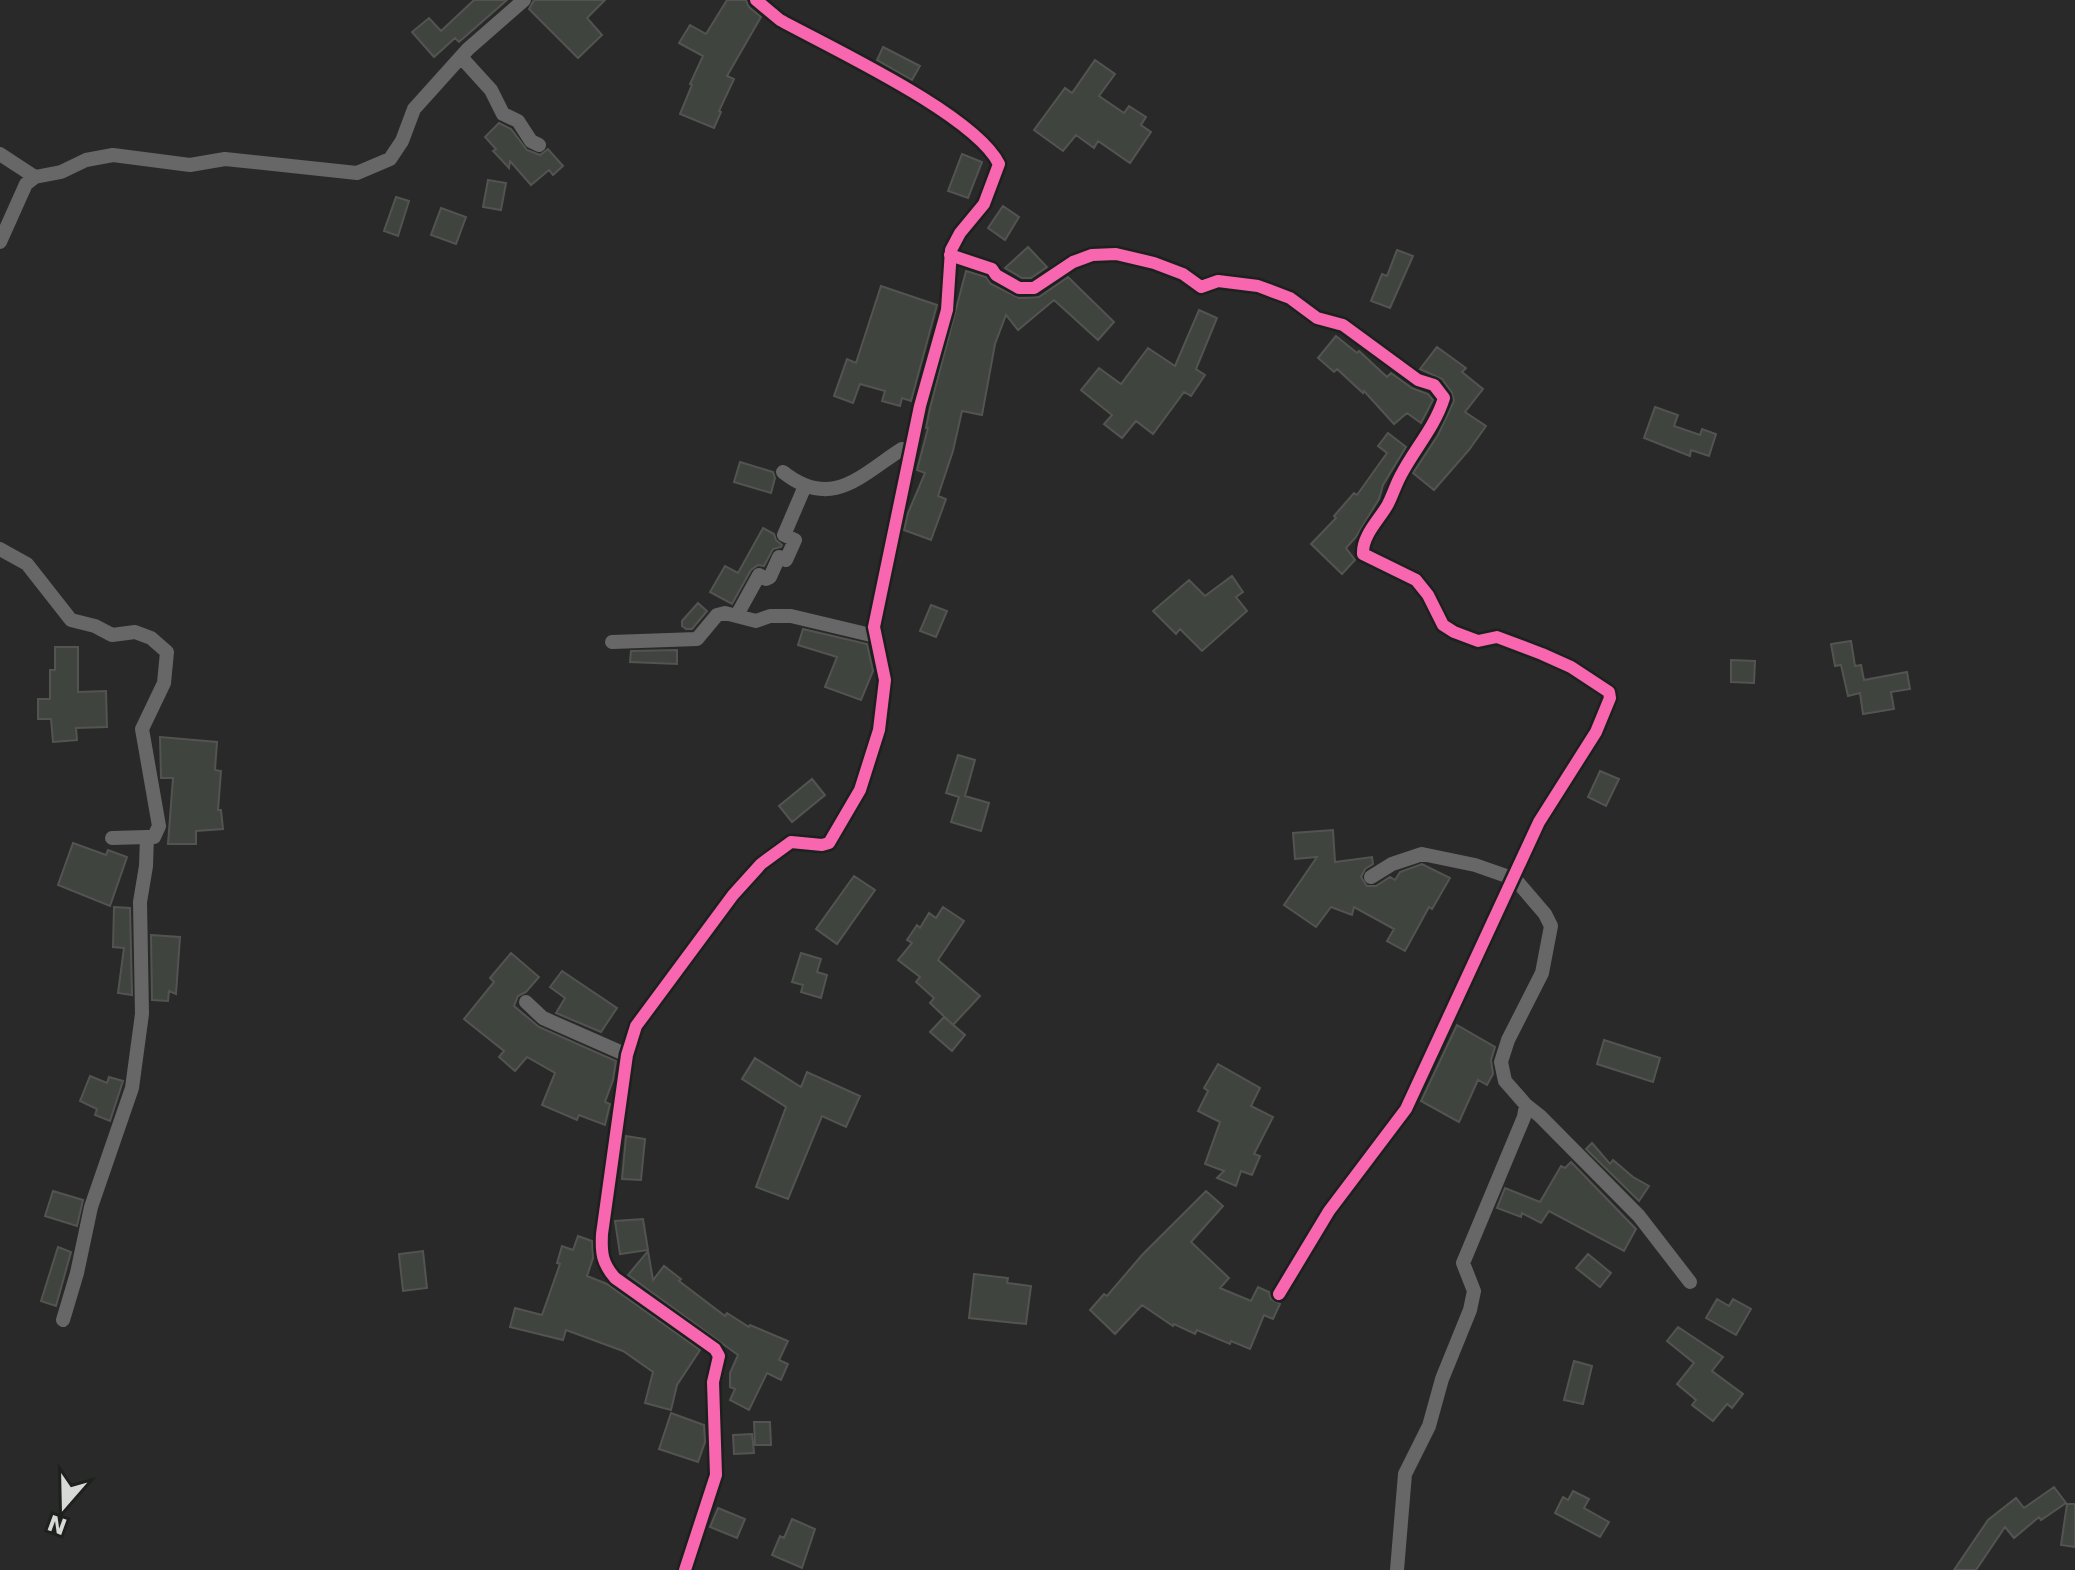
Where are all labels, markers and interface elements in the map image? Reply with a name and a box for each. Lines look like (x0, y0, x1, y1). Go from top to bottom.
north arrow (24, 1466, 104, 1546)
text: N (44, 1509, 70, 1539)

